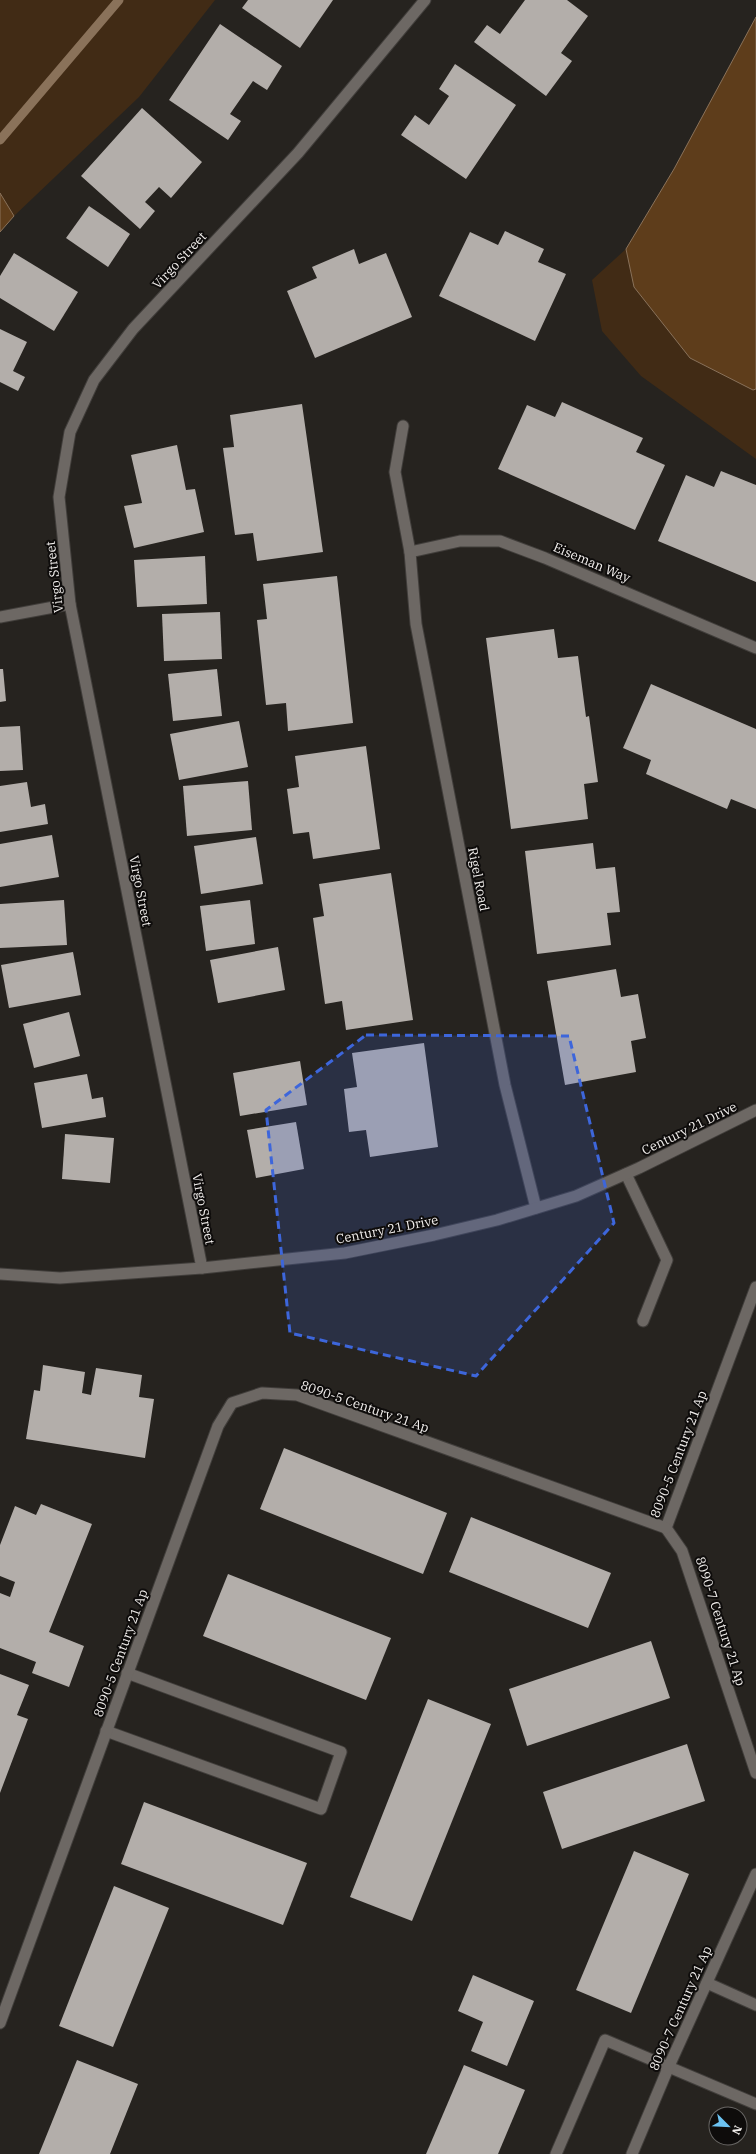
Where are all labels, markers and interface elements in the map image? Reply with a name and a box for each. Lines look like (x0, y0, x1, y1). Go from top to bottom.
street label: Virgo Street (149, 228, 210, 293)
street label: Eiseman Way (551, 539, 633, 586)
street label: Virgo Street (42, 540, 67, 614)
street label: Rigel Road (464, 846, 493, 913)
street label: Virgo Street (125, 854, 156, 928)
street label: Century 21 Drive (639, 1098, 740, 1159)
street label: Virgo Street (188, 1172, 219, 1246)
street label: Century 21 Drive (335, 1211, 440, 1248)
street label: 8090-5 Century 21 Ap (298, 1376, 431, 1436)
street label: 8090-5 Century 21 Ap (646, 1388, 711, 1520)
street label: 8090-7 Century 21 Ap (692, 1554, 749, 1688)
street label: 8090-5 Century 21 Ap (89, 1587, 152, 1719)
street label: 8090-7 Century 21 Ap (645, 1943, 716, 2073)
north arrow (708, 2106, 748, 2146)
text: N (729, 2123, 745, 2137)

